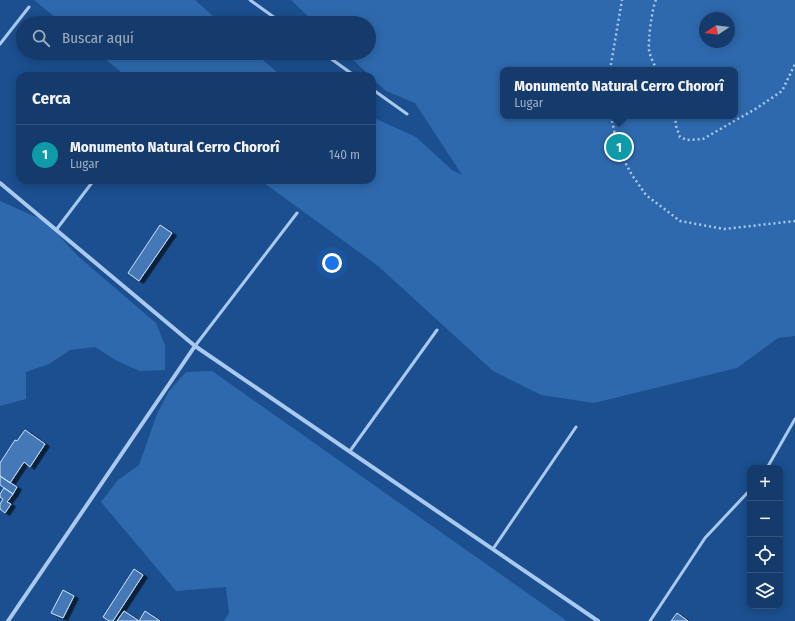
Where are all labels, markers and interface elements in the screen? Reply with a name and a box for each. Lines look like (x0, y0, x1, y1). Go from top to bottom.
north arrow (699, 12, 735, 48)
search box (16, 16, 376, 60)
icon: search (30, 27, 52, 49)
text: Buscar aquí (62, 29, 134, 47)
popup (500, 67, 738, 119)
text: Monumento Natural Cerro Chororî (514, 77, 724, 95)
text: Cerca (32, 88, 71, 109)
text: Lugar (514, 95, 543, 110)
pin: 1 (606, 132, 632, 162)
text: Monumento Natural Cerro Chororî (70, 138, 279, 156)
text: 1 (42, 147, 48, 162)
text: 140 m (329, 147, 360, 162)
text: Lugar (70, 156, 99, 171)
your location (322, 253, 342, 273)
map controls (747, 465, 783, 609)
button: + (747, 465, 783, 501)
button: − (747, 501, 783, 537)
button: locate (747, 537, 783, 573)
button: layers (747, 573, 783, 609)

